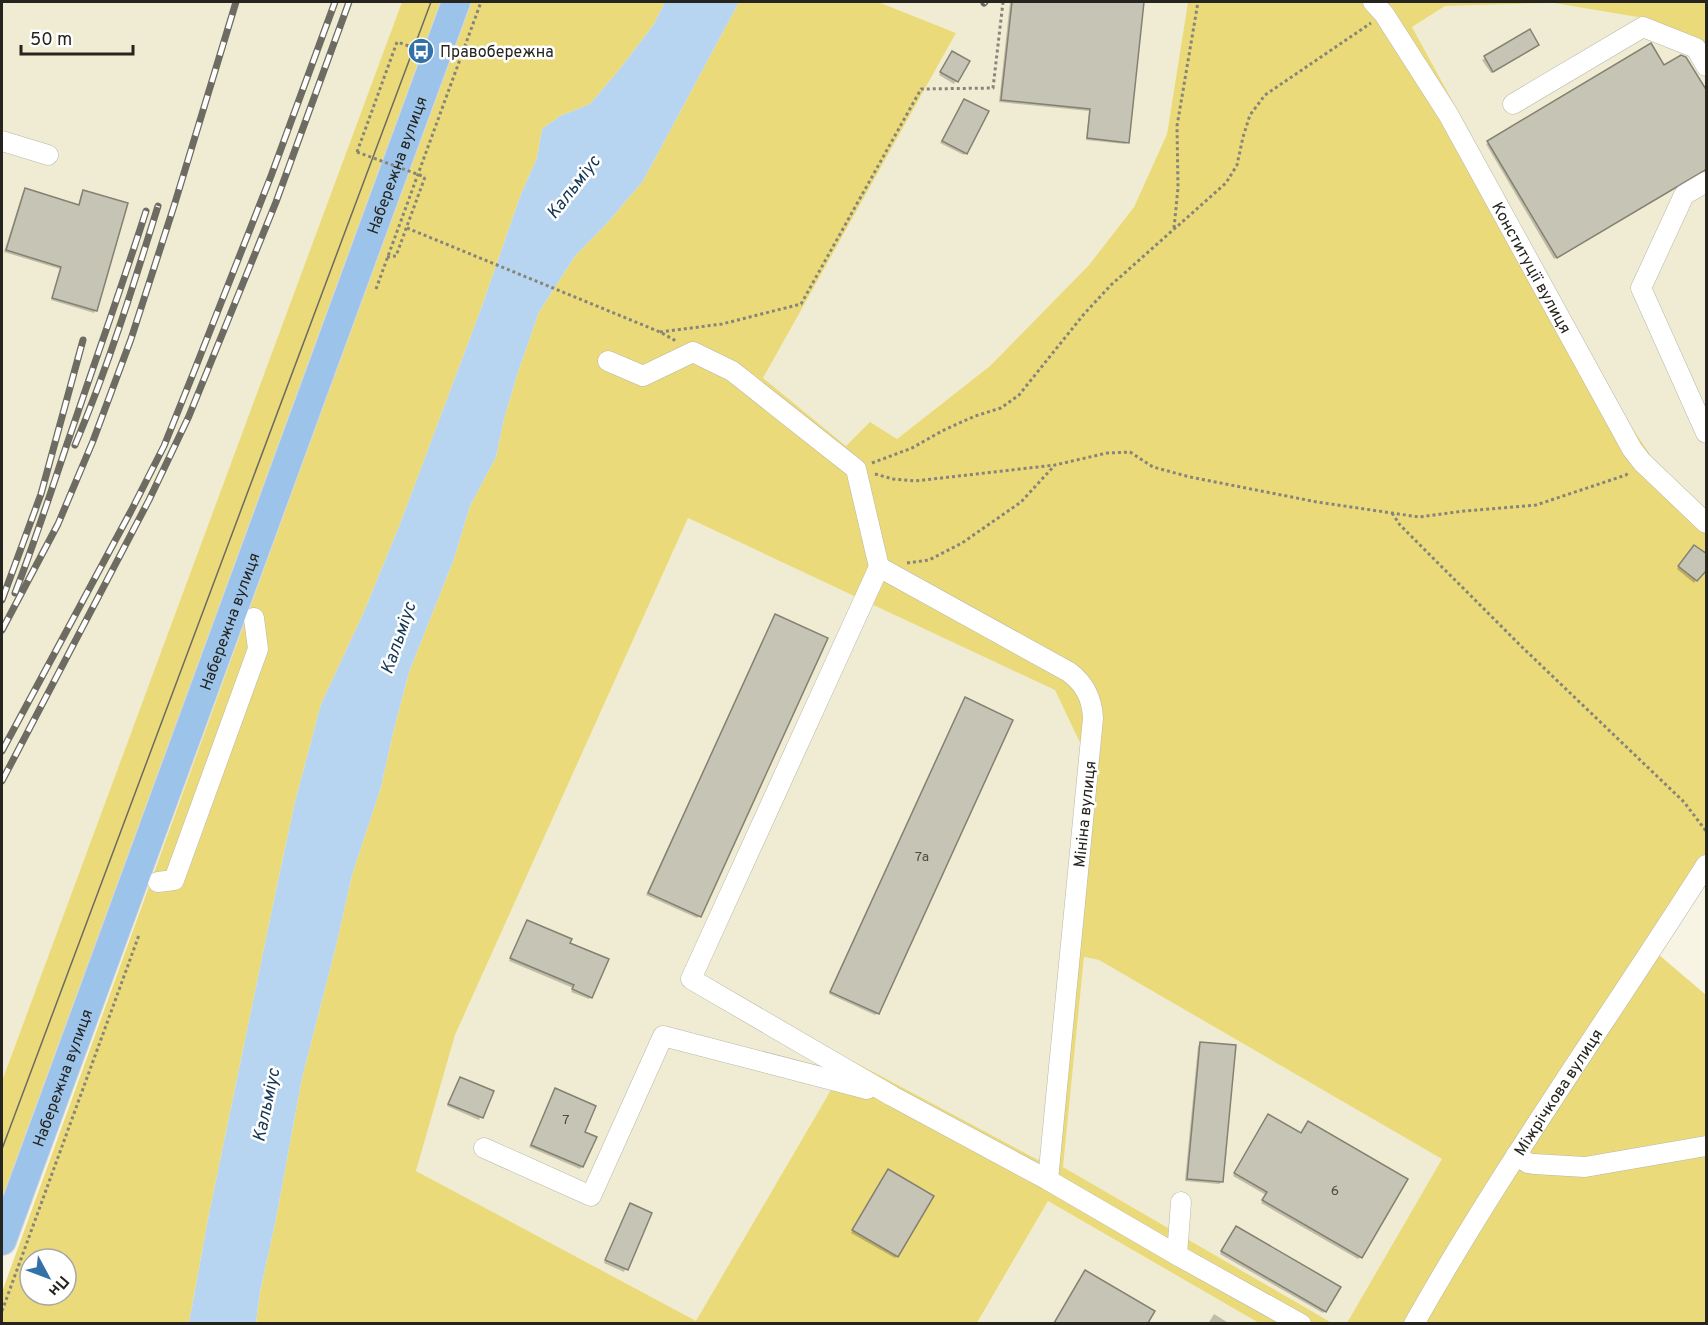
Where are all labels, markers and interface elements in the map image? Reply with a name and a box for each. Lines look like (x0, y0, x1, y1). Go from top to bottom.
scale bar (21, 18, 134, 56)
text: 50 m (30, 29, 72, 52)
bus stop icon: Правобережна (406, 36, 436, 66)
place label: Правобережна (440, 43, 554, 63)
street label: Набережна вулиця (364, 94, 433, 237)
water label: Кальміус (542, 151, 606, 224)
street label: Конституції вулиця (1486, 199, 1575, 338)
street label: Набережна вулиця (197, 550, 265, 694)
water label: Кальміус (376, 599, 423, 677)
street label: Мініна вулиця (1070, 760, 1102, 869)
house number: 7а (915, 849, 929, 866)
street label: Набережна вулиця (29, 1007, 98, 1150)
street label: Міжрічкова вулиця (1511, 1026, 1608, 1160)
water label: Кальміус (248, 1066, 287, 1144)
house number: 7 (562, 1112, 570, 1129)
house number: 6 (1331, 1183, 1339, 1200)
north arrow (18, 1247, 78, 1307)
text: Пн (43, 1271, 72, 1300)

